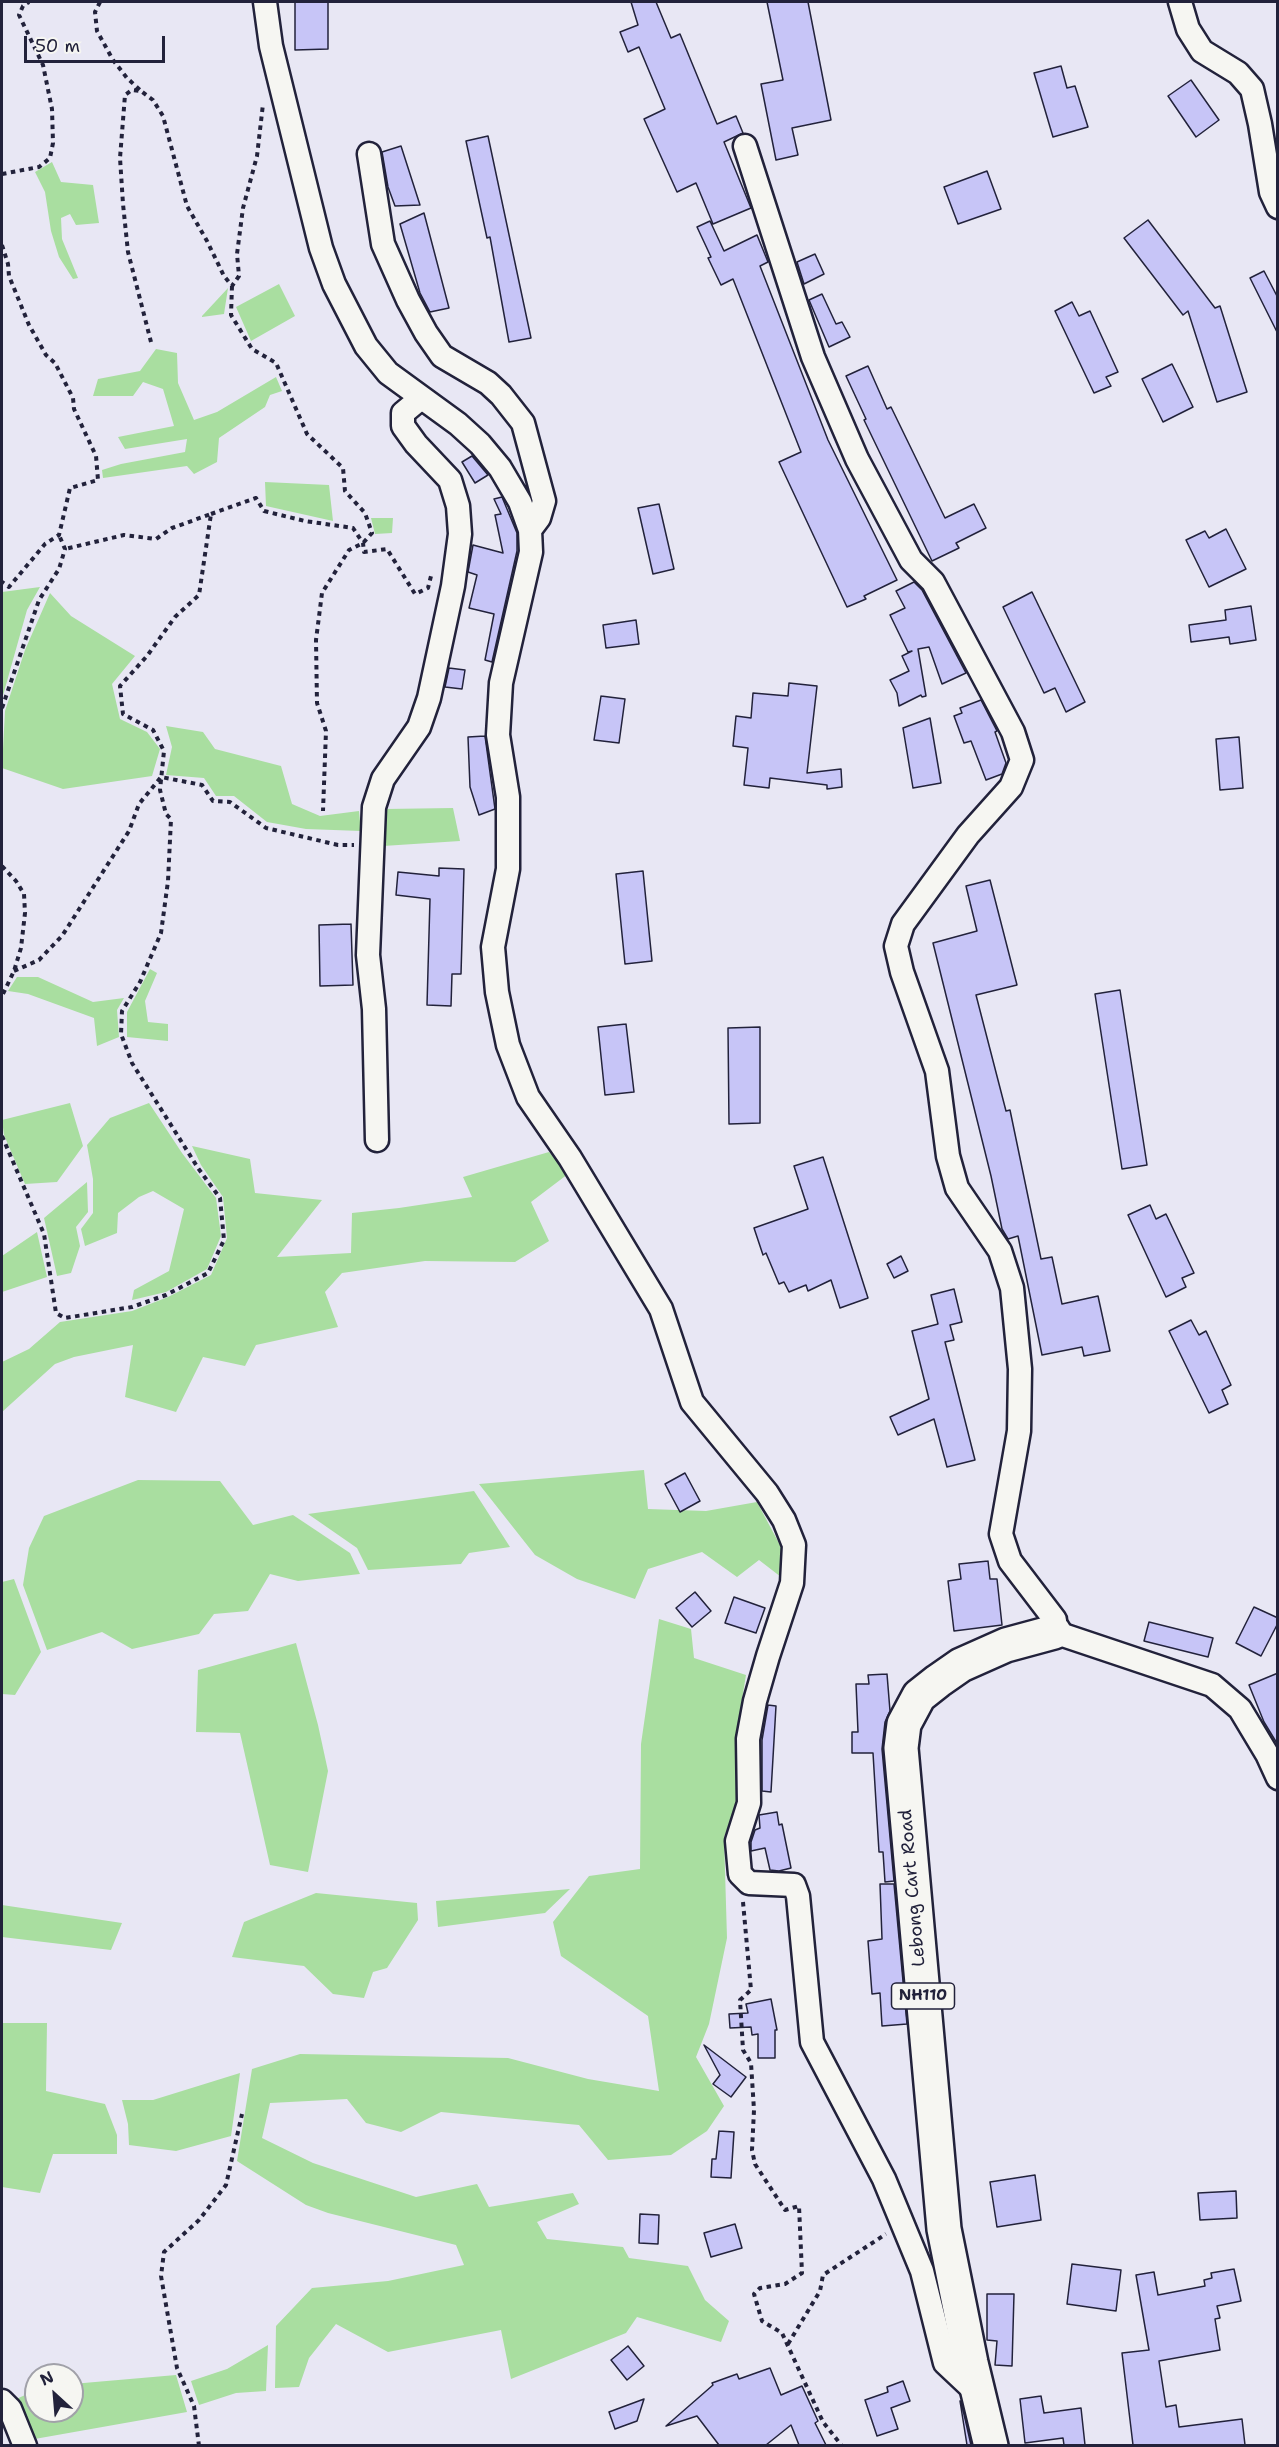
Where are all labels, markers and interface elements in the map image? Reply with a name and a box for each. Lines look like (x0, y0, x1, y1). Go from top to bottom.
scale bar (27, 24, 168, 62)
text: 50 m (35, 34, 80, 58)
street label: Lebong Cart Road (895, 1808, 931, 1968)
road number: NH110 (892, 1983, 954, 2009)
north arrow (24, 2363, 84, 2423)
text: N (36, 2366, 57, 2390)

